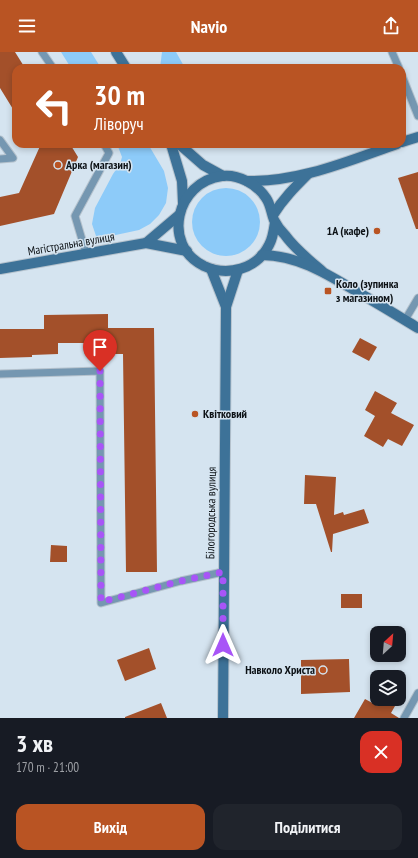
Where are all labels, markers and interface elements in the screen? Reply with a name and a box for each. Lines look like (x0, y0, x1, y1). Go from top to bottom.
icon: menu (16, 15, 38, 37)
text: Navio (191, 15, 227, 38)
icon: share (380, 15, 402, 37)
text: 30 m (94, 76, 145, 113)
icon: left (28, 80, 80, 132)
text: Ліворуч (94, 112, 144, 135)
place label: Арка (магазин) (65, 157, 132, 172)
marker: Арка (магазин) (53, 160, 63, 170)
place label: 1А (кафе) (327, 223, 369, 238)
marker: 1А (кафе) (372, 226, 382, 236)
street label: Магістральна вулиця (26, 228, 116, 259)
place label: Коло (зупинка з магазином) (336, 276, 399, 305)
marker: Коло (зупинка з магазином) (323, 286, 333, 296)
pin (83, 330, 117, 371)
icon: arrive (89, 336, 111, 358)
place label: Квітковий (203, 406, 247, 421)
marker: Квітковий (190, 409, 200, 419)
street label: Білогородська вулиця (202, 466, 219, 559)
position arrow (202, 624, 244, 666)
north arrow (370, 626, 406, 662)
map controls (370, 626, 406, 706)
place label: Навколо Христа (245, 662, 315, 677)
marker: Навколо Христа (318, 665, 328, 675)
button: layers (370, 670, 406, 706)
text: 3 хв (16, 728, 53, 759)
button: close (360, 731, 402, 773)
text: 170 m · 21:00 (16, 759, 79, 776)
button: Вихід (16, 804, 205, 850)
button: Поділитися (213, 804, 402, 850)

